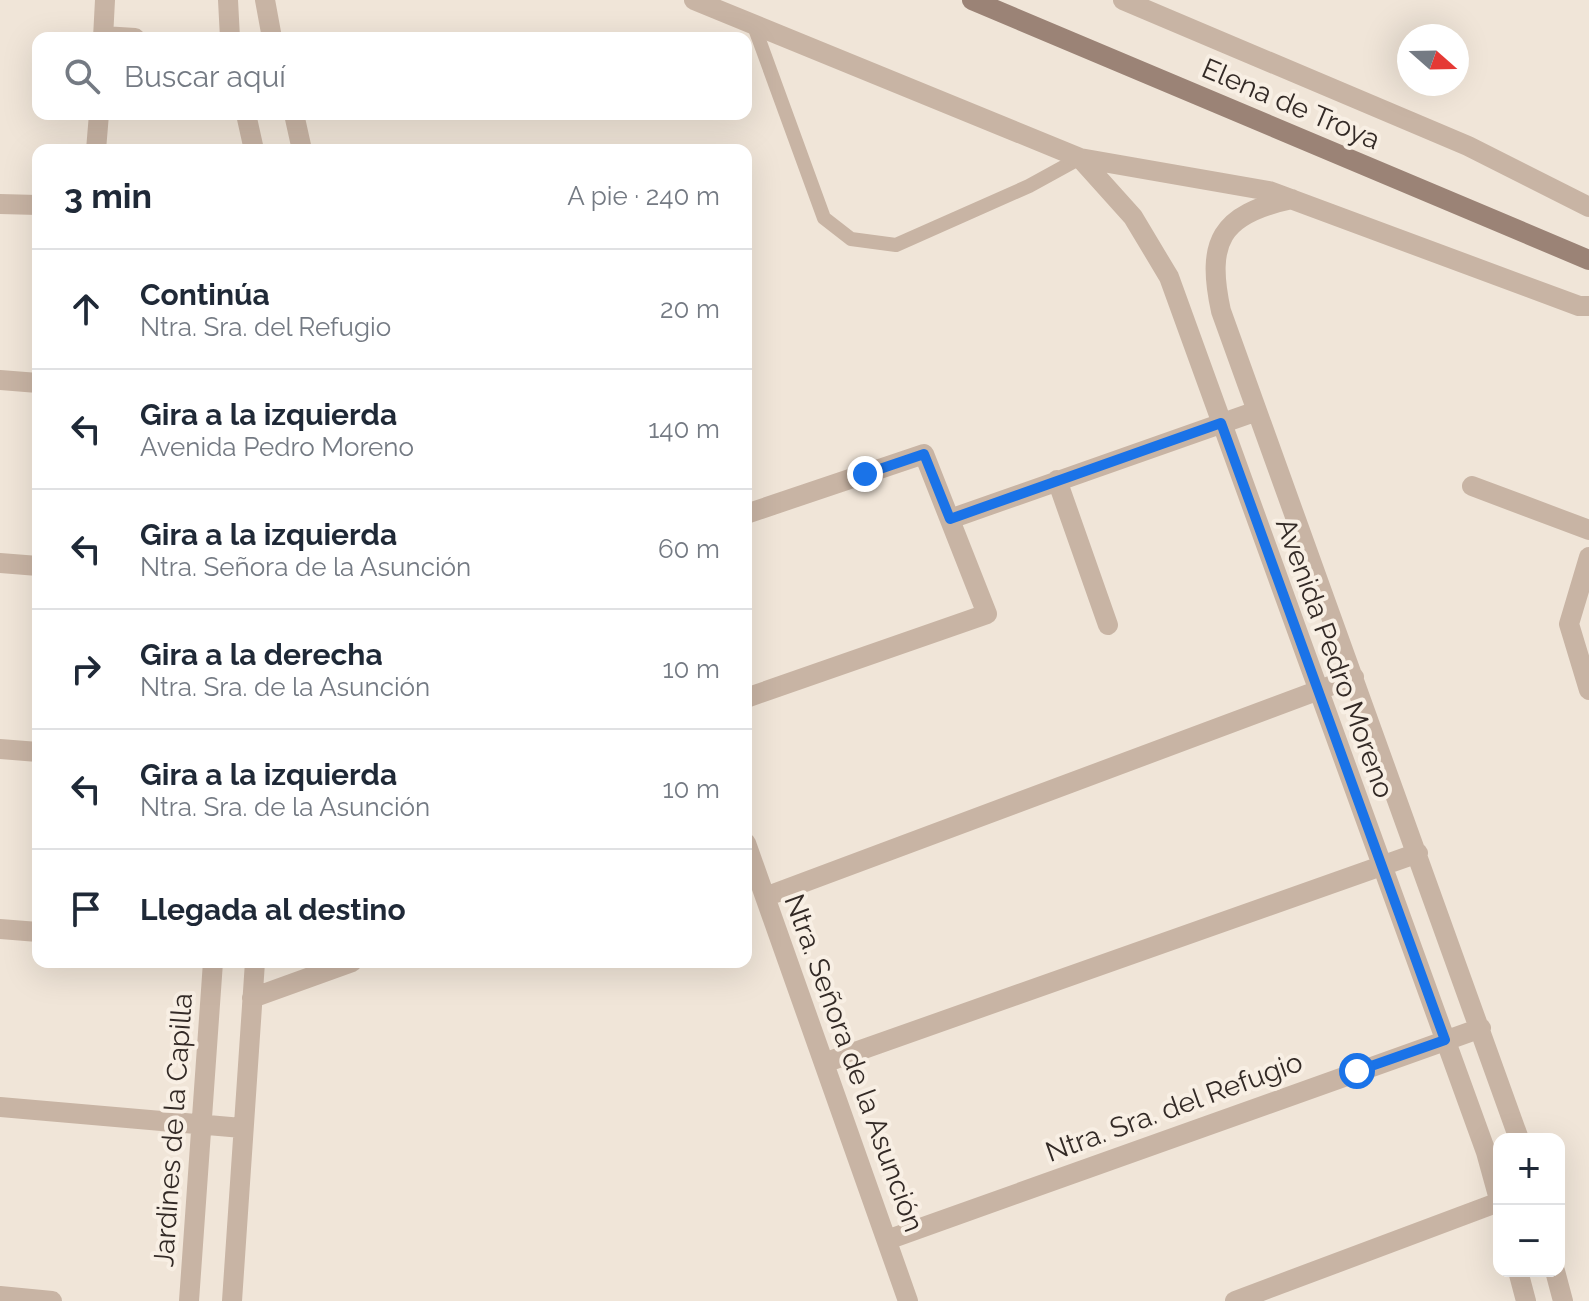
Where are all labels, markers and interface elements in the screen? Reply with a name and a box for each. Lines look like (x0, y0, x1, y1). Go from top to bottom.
north arrow (1397, 24, 1469, 96)
search box (32, 32, 752, 120)
street label: Elena de Troya (1197, 52, 1385, 156)
icon: search (60, 54, 104, 98)
text: Buscar aquí (124, 59, 286, 94)
text: 3 min (64, 176, 152, 216)
text: A pie · 240 m (567, 181, 720, 211)
text: Continúa (140, 277, 270, 312)
icon: ahead (64, 287, 108, 331)
text: 20 m (660, 294, 720, 324)
text: Ntra. Sra. del Refugio (140, 312, 391, 342)
text: Gira a la izquierda (140, 397, 397, 432)
icon: left (64, 407, 108, 451)
text: 140 m (648, 414, 720, 444)
text: Avenida Pedro Moreno (140, 432, 414, 462)
route end (847, 456, 883, 492)
street label: Avenida Pedro Moreno (1269, 514, 1401, 802)
text: Gira a la izquierda (140, 517, 397, 552)
icon: left (64, 527, 108, 571)
text: 60 m (658, 534, 720, 564)
text: Ntra. Señora de la Asunción (140, 552, 471, 582)
text: Gira a la derecha (140, 637, 383, 672)
icon: right (64, 647, 108, 691)
text: 10 m (662, 654, 720, 684)
text: Ntra. Sra. de la Asunción (140, 672, 430, 702)
text: Gira a la izquierda (140, 757, 397, 792)
icon: left (64, 767, 108, 811)
text: 10 m (662, 774, 720, 804)
text: Ntra. Sra. de la Asunción (140, 792, 430, 822)
icon: arrive (64, 887, 108, 931)
street label: Ntra. Señora de la Asunción (777, 890, 931, 1236)
text: Llegada al destino (140, 892, 406, 927)
street label: Jardines de la Capilla (147, 992, 199, 1268)
street label: Ntra. Sra. del Refugio (1041, 1045, 1307, 1169)
route start (1339, 1053, 1375, 1089)
map controls (1493, 1133, 1565, 1277)
button: + (1493, 1133, 1565, 1205)
button: − (1493, 1205, 1565, 1277)

